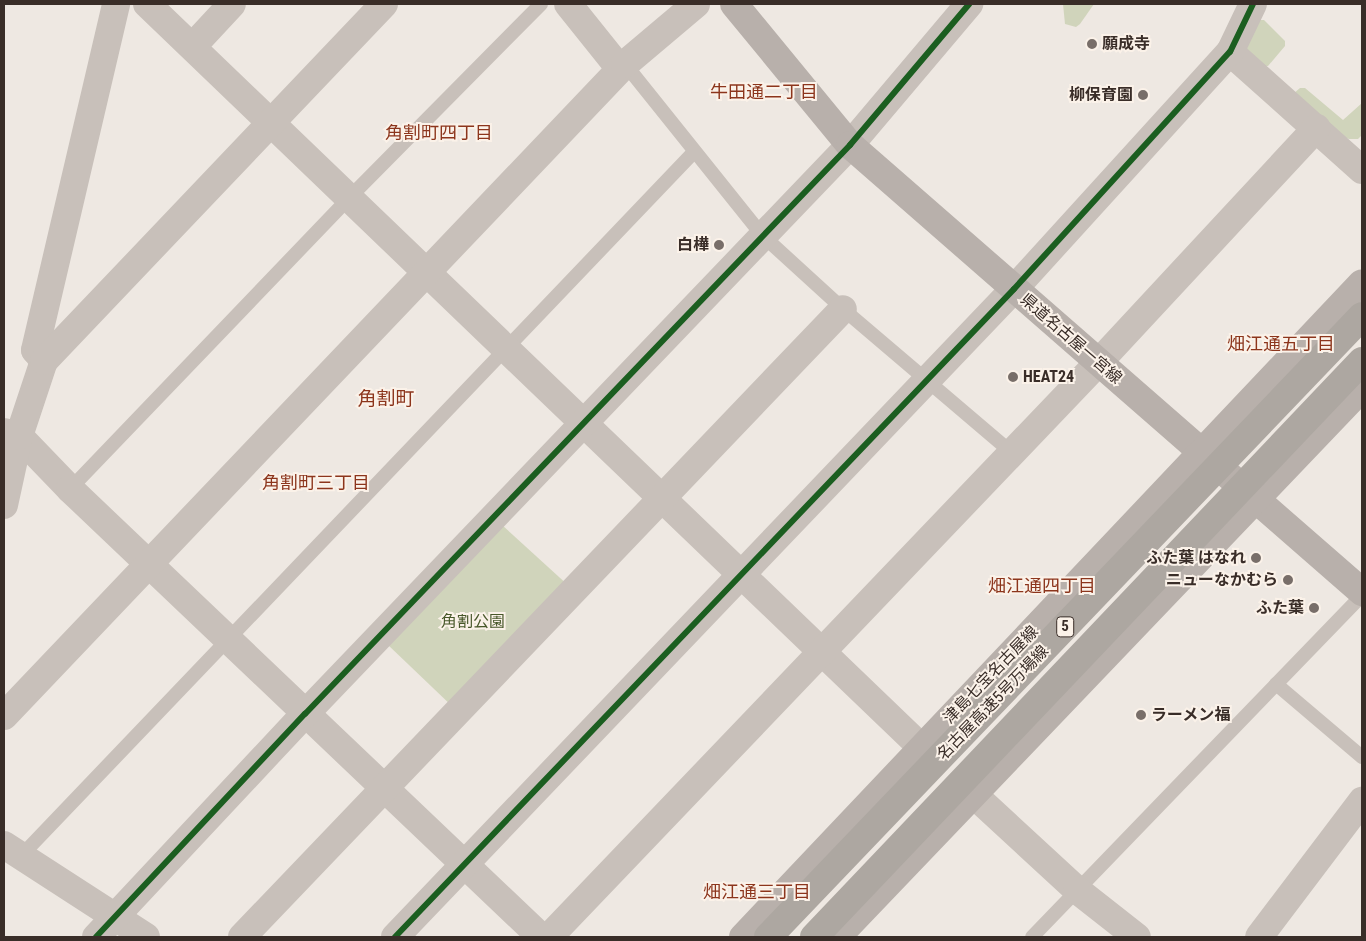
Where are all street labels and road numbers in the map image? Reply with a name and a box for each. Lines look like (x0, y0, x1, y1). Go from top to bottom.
street label: 県道名古屋一宮線 (1016, 290, 1126, 388)
road number: 5 (1055, 614, 1075, 640)
street label: 津島七宝名古屋線 (940, 622, 1042, 728)
street label: 名古屋高速5号万場線 (933, 642, 1053, 764)

